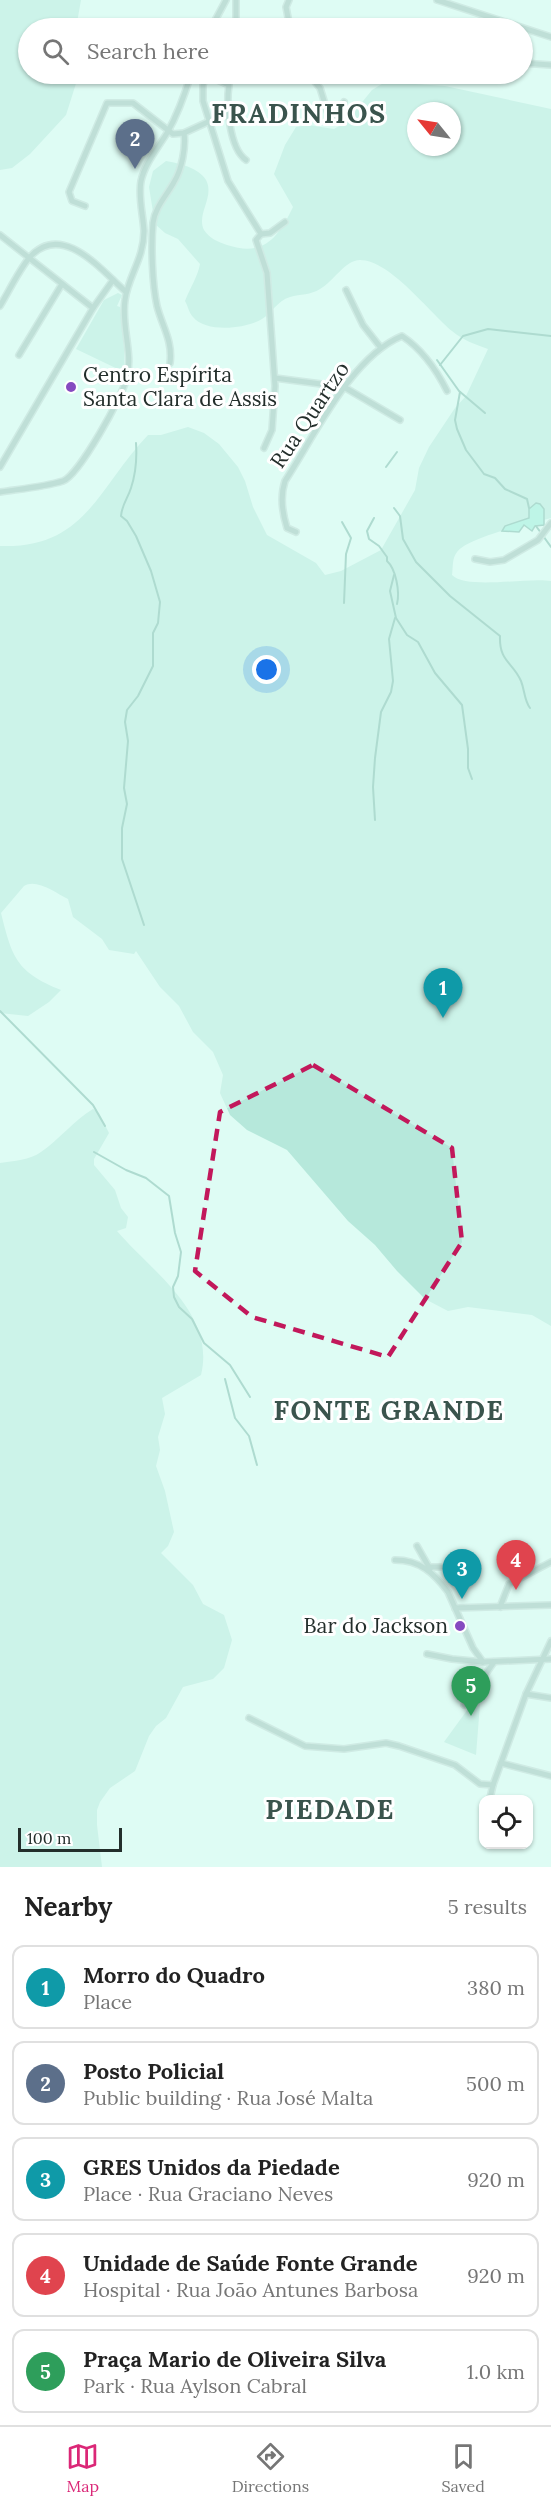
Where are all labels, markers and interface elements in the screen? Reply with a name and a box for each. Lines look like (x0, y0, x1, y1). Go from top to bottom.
search box (18, 18, 533, 84)
icon: search (39, 35, 72, 68)
text: Search here (87, 37, 209, 65)
district label: FRADINHOS (211, 96, 387, 130)
north arrow (407, 102, 461, 156)
pin: 2 (116, 120, 154, 169)
street label: Rua Quartzo (264, 356, 355, 473)
place label: Centro Espírita Santa Clara de Assis (83, 361, 277, 412)
marker: Centro Espírita Santa Clara de Assis (64, 380, 78, 394)
your location (252, 655, 281, 684)
pin: 1 (424, 968, 462, 1018)
district label: FONTE GRANDE (274, 1393, 504, 1427)
pin: 4 (496, 1540, 536, 1590)
pin: 3 (442, 1550, 482, 1599)
place label: Bar do Jackson (304, 1612, 448, 1639)
marker: Bar do Jackson (453, 1619, 467, 1633)
pin: 5 (452, 1666, 490, 1716)
district label: PIEDADE (265, 1792, 395, 1826)
map controls (479, 1795, 533, 1849)
button: locate (479, 1795, 533, 1849)
scale bar (18, 1825, 122, 1852)
text: 100 m (27, 1828, 71, 1848)
text: Nearby (24, 1890, 112, 1923)
text: 5 results (448, 1894, 527, 1919)
text: Morro do Quadro (83, 1961, 265, 1989)
text: 1 (41, 1975, 50, 2000)
text: 380 m (467, 1975, 525, 2000)
text: Place (83, 1989, 132, 2014)
text: Posto Policial (83, 2057, 224, 2085)
text: 2 (40, 2071, 51, 2096)
text: 500 m (466, 2071, 525, 2096)
text: Public building · Rua José Malta (83, 2085, 373, 2110)
text: GRES Unidos da Piedade (83, 2153, 340, 2181)
text: 3 (40, 2167, 51, 2192)
text: 920 m (467, 2167, 525, 2192)
text: Place · Rua Graciano Neves (83, 2181, 333, 2206)
text: Unidade de Saúde Fonte Grande (83, 2249, 418, 2277)
text: 4 (40, 2263, 51, 2288)
text: 920 m (467, 2263, 525, 2288)
text: Hospital · Rua João Antunes Barbosa (83, 2277, 418, 2302)
text: Praça Mario de Oliveira Silva (83, 2345, 386, 2373)
text: 5 (40, 2359, 51, 2384)
text: 1.0 km (467, 2359, 525, 2384)
text: Park · Rua Aylson Cabral (83, 2373, 307, 2398)
tab: Map (66, 2440, 99, 2496)
tab: Directions (232, 2440, 309, 2496)
tab: Saved (441, 2440, 485, 2496)

